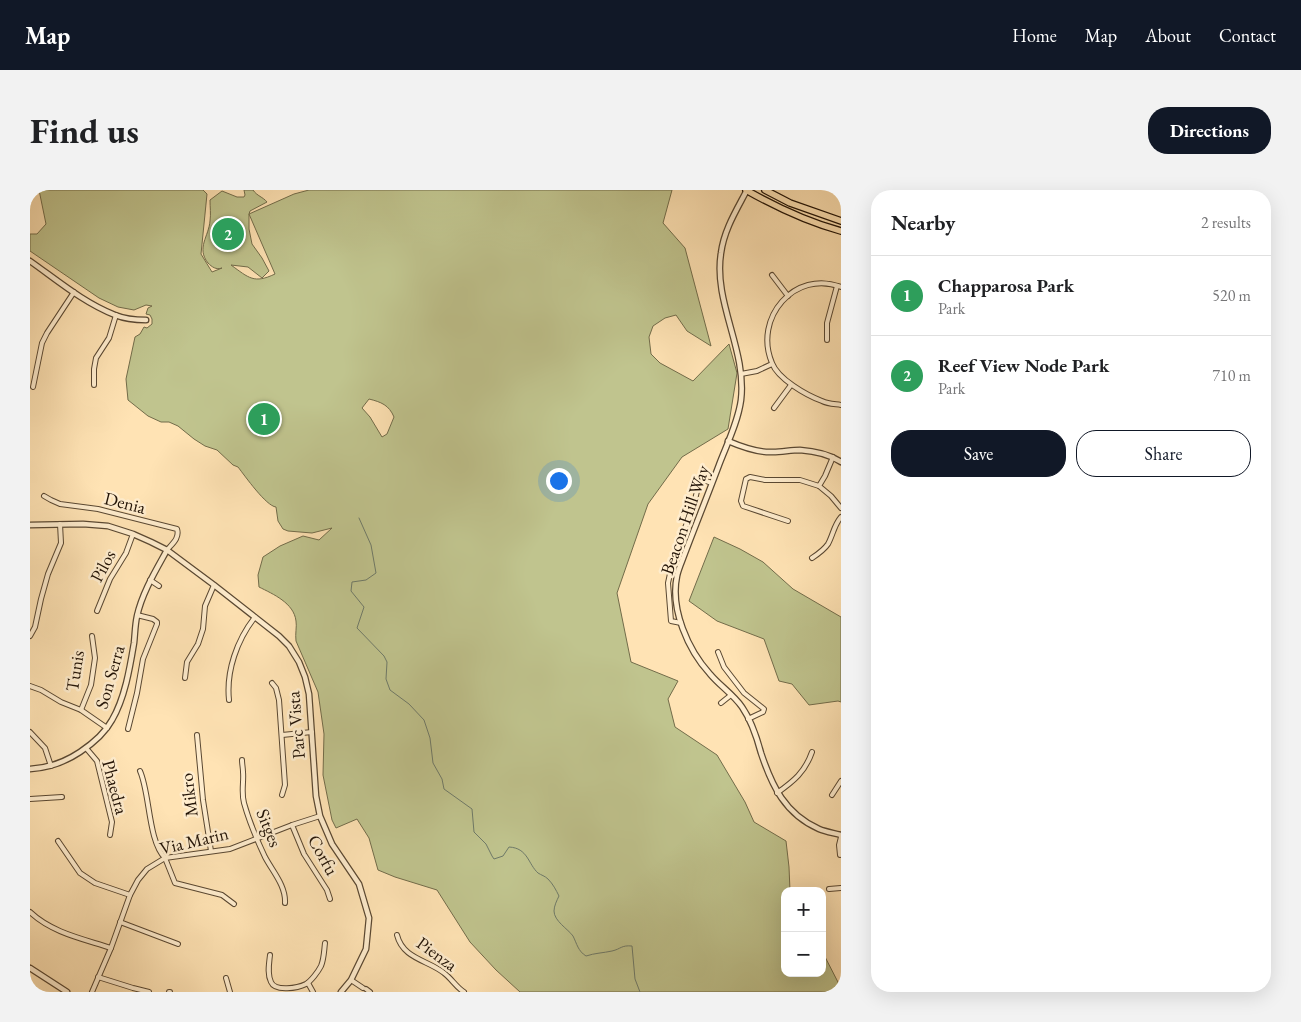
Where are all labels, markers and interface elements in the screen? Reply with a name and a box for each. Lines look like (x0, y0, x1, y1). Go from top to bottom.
text: Map (25, 20, 70, 51)
text: Home (1012, 24, 1057, 47)
text: Map (1085, 24, 1117, 47)
text: About (1145, 24, 1191, 47)
text: Contact (1219, 24, 1276, 47)
button: Directions (1148, 107, 1271, 154)
text: Find us (30, 108, 139, 153)
text: Nearby (891, 209, 955, 236)
text: 2 results (1201, 212, 1251, 233)
pin: 2 (212, 215, 244, 253)
text: Chapparosa Park (938, 273, 1074, 298)
text: 1 (903, 285, 911, 306)
text: 520 m (1212, 285, 1251, 306)
text: Park (938, 298, 965, 319)
text: Reef View Node Park (938, 353, 1109, 378)
text: 2 (903, 365, 911, 386)
text: 710 m (1212, 365, 1251, 386)
text: Park (938, 378, 965, 399)
pin: 1 (248, 400, 280, 438)
button: Save (891, 430, 1066, 477)
button: Share (1076, 430, 1251, 477)
street label: Beacon Hill Way (655, 462, 714, 578)
your location (546, 468, 572, 494)
street label: Denia (102, 486, 149, 519)
street label: Pilos (85, 545, 121, 586)
street label: Son Serra (90, 642, 130, 711)
street label: Tunis (60, 649, 89, 693)
street label: Parc Vista (281, 689, 310, 760)
street label: Phaedra (97, 757, 134, 817)
street label: Mikro (174, 772, 203, 818)
street label: Sitges (251, 805, 288, 850)
street label: Via Marin (157, 821, 231, 860)
street label: Corfu (303, 830, 344, 880)
map controls (781, 887, 826, 977)
button: + (781, 887, 826, 932)
street label: Pienza (412, 931, 463, 977)
button: − (781, 932, 826, 977)

